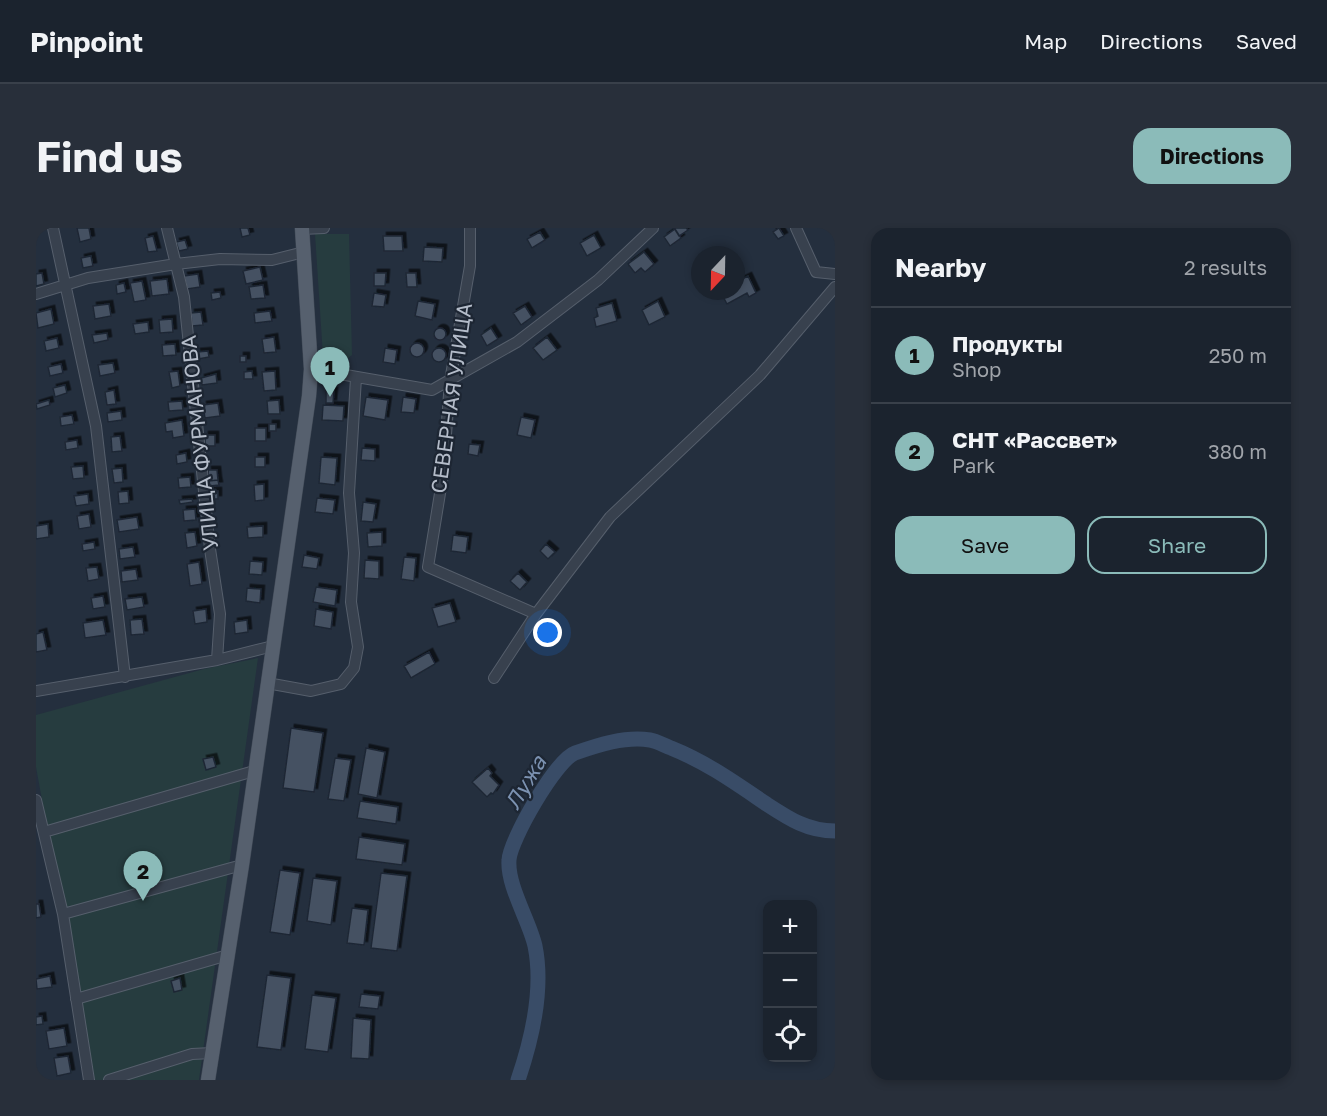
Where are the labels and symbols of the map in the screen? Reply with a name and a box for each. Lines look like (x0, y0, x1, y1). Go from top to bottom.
north arrow (691, 246, 745, 300)
street label: СЕВЕРНАЯ УЛИЦА (425, 301, 477, 495)
street label: УЛИЦА ФУРМАНОВА (175, 334, 223, 552)
pin: 1 (310, 348, 350, 397)
your location (533, 618, 562, 647)
water label: Лужа (498, 749, 552, 814)
pin: 2 (124, 852, 162, 901)

